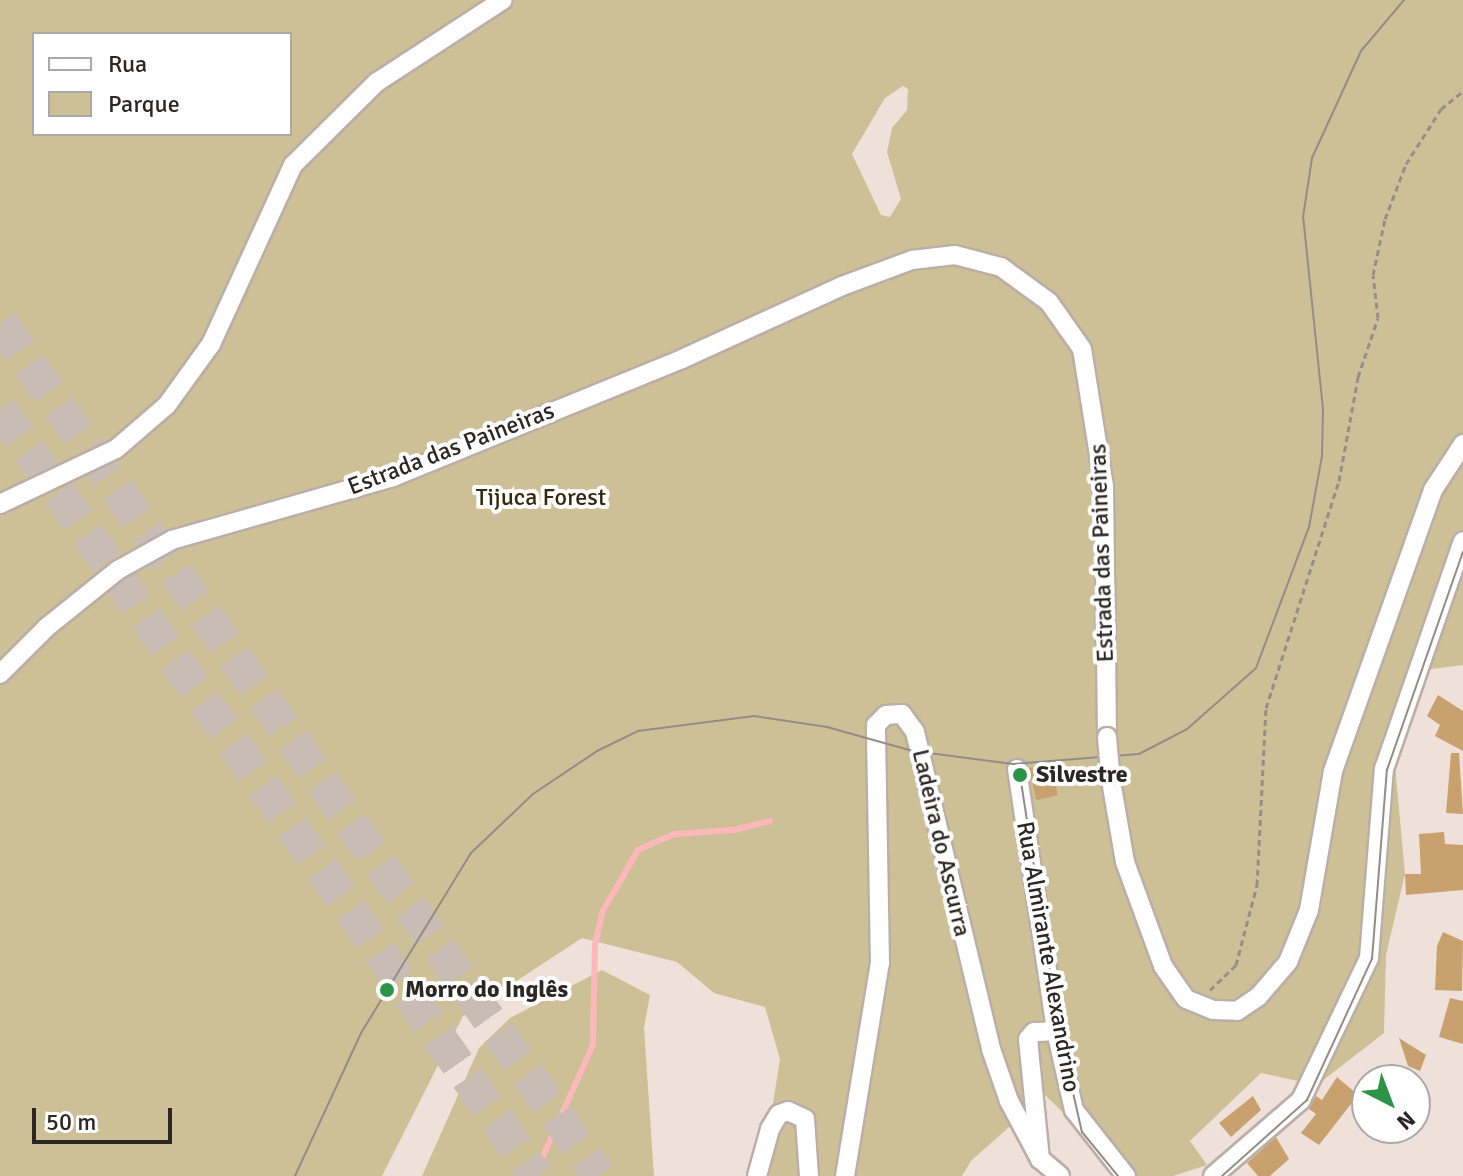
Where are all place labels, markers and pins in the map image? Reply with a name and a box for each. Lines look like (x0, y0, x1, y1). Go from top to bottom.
place label: Silvestre (1036, 761, 1128, 789)
marker: Silvestre (1011, 766, 1029, 784)
place label: Morro do Inglês (405, 976, 568, 1004)
marker: Morro do Inglês (376, 979, 398, 1001)

